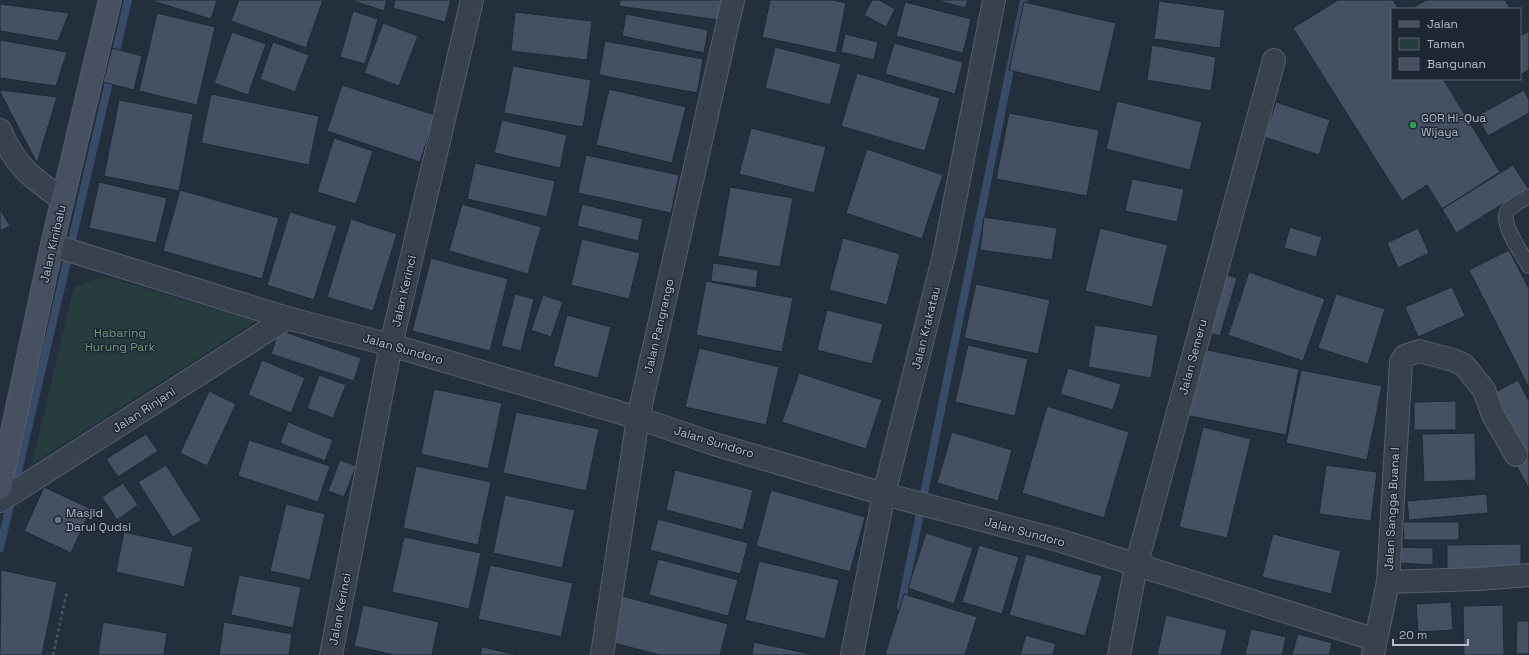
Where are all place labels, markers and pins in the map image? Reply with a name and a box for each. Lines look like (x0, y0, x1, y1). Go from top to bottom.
place label: GOR Hi-Qua Wijaya (1421, 110, 1486, 140)
marker: GOR Hi-Qua Wijaya (1408, 120, 1418, 130)
place label: Masjid Darul Qudsi (66, 505, 131, 535)
marker: Masjid Darul Qudsi (53, 515, 63, 525)

